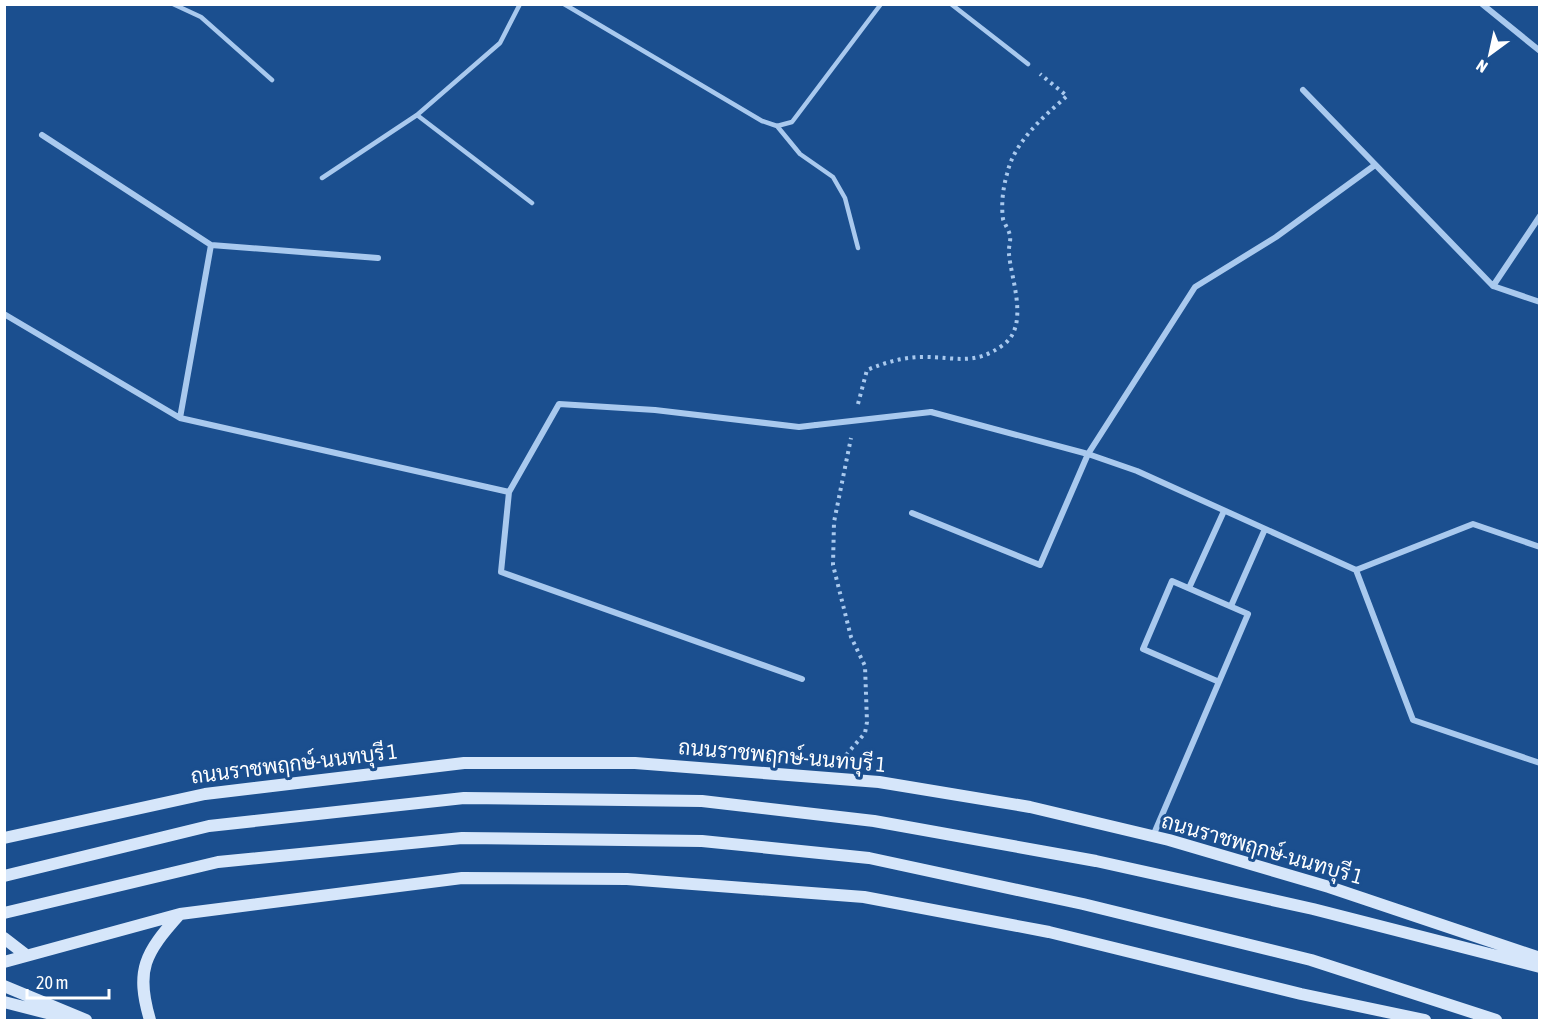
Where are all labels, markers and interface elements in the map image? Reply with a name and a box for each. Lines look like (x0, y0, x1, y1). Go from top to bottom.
north arrow (1460, 24, 1520, 84)
text: N (1473, 56, 1491, 77)
street label: ถนนราชพฤกษ์-นนทบุรี 1 (677, 733, 887, 779)
street label: ถนนราชพฤกษ์-นนทบุรี 1 (189, 737, 399, 791)
street label: ถนนราชพฤกษ์-นนทบุรี 1 (1158, 807, 1366, 891)
scale bar (27, 962, 110, 1000)
text: 20 m (36, 972, 68, 993)

